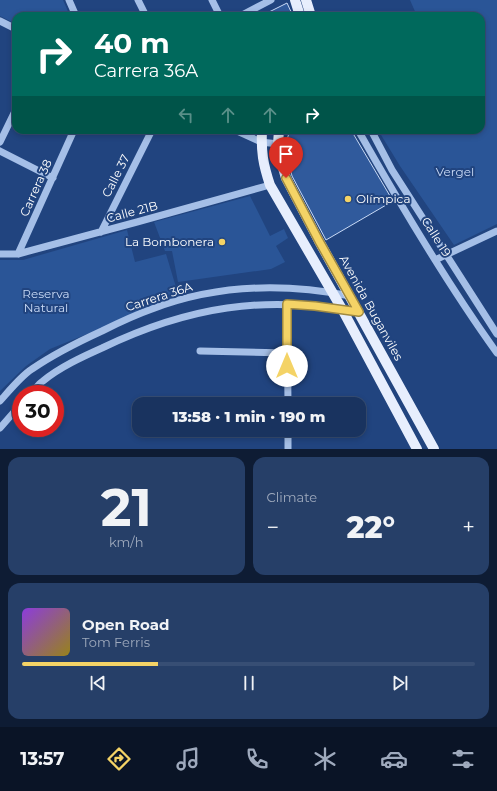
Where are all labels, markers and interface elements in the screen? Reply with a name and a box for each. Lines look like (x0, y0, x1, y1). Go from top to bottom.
text: 40 m (94, 26, 170, 60)
icon: right (28, 28, 80, 80)
text: Carrera 36A (94, 60, 198, 82)
icon: left (175, 104, 197, 126)
icon: ahead (217, 104, 239, 126)
icon: ahead (259, 104, 281, 126)
icon: right (301, 104, 323, 126)
pin (269, 137, 303, 178)
icon: arrive (275, 143, 297, 165)
street label: Calle 37 (98, 152, 133, 200)
street label: Carrera 38 (16, 157, 55, 219)
park label: Vergel (436, 164, 474, 179)
place label: Olímpica (356, 191, 410, 206)
marker: Olímpica (343, 194, 353, 204)
street label: Calle 21B (105, 197, 159, 226)
street label: Calle 19 (418, 214, 454, 259)
place label: La Bombonera (125, 234, 214, 249)
marker: La Bombonera (217, 237, 227, 247)
street label: Avenida Buganviles (336, 252, 407, 363)
street label: Carrera 36A (124, 279, 195, 314)
park label: Reserva Natural (22, 286, 70, 315)
position arrow (266, 345, 308, 387)
speed limit sign: 30 (12, 385, 64, 437)
text: 13:58 · 1 min · 190 m (172, 407, 326, 426)
text: 21 (101, 476, 152, 539)
text: Climate (267, 489, 317, 505)
text: 22° (347, 509, 395, 546)
text: − (267, 514, 279, 541)
text: + (462, 514, 475, 541)
text: km/h (109, 534, 144, 550)
text: Open Road (82, 615, 170, 634)
text: Tom Ferris (82, 634, 150, 650)
icon: previous (87, 672, 109, 694)
icon: pause (238, 672, 260, 694)
icon: next (389, 672, 411, 694)
icon: directions (105, 745, 133, 773)
icon: music (174, 745, 202, 773)
icon: phone (243, 745, 271, 773)
icon: climate (311, 745, 339, 773)
icon: car (380, 745, 408, 773)
icon: filters (449, 745, 477, 773)
text: 13:57 (20, 748, 64, 770)

